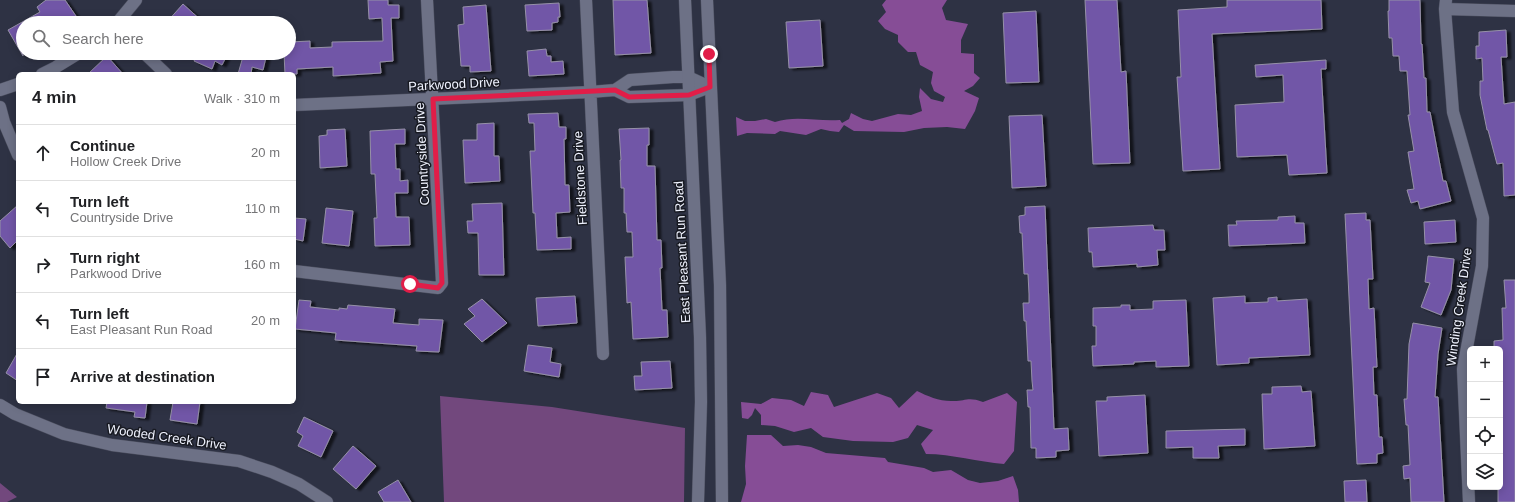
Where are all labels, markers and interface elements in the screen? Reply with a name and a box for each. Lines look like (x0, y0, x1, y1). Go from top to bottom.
search box (16, 16, 296, 60)
icon: search (30, 27, 52, 49)
text: Search here (62, 30, 144, 47)
route end (700, 45, 718, 63)
street label: Parkwood Drive (408, 74, 500, 94)
text: 4 min (32, 88, 76, 107)
text: Walk · 310 m (204, 91, 280, 106)
street label: Countryside Drive (412, 102, 432, 206)
street label: Fieldstone Drive (570, 131, 590, 225)
text: Continue (70, 137, 135, 154)
icon: ahead (32, 142, 54, 164)
text: 20 m (251, 145, 280, 160)
text: Hollow Creek Drive (70, 154, 181, 169)
street label: East Pleasant Run Road (671, 181, 693, 323)
text: Turn left (70, 193, 129, 210)
icon: left (32, 198, 54, 220)
text: 110 m (245, 201, 280, 216)
text: Countryside Drive (70, 210, 173, 225)
street label: Winding Creek Drive (1443, 247, 1475, 367)
text: Turn right (70, 249, 140, 266)
icon: right (32, 254, 54, 276)
text: 160 m (244, 257, 280, 272)
text: Parkwood Drive (70, 266, 162, 281)
route start (401, 275, 419, 293)
text: Turn left (70, 305, 129, 322)
icon: left (32, 310, 54, 332)
text: 20 m (251, 313, 280, 328)
text: East Pleasant Run Road (70, 322, 212, 337)
map controls (1467, 346, 1503, 490)
button: + (1467, 346, 1503, 382)
icon: arrive (32, 366, 54, 388)
text: Arrive at destination (70, 368, 215, 385)
button: − (1467, 382, 1503, 418)
button: locate (1467, 418, 1503, 454)
street label: Wooded Creek Drive (106, 421, 228, 453)
button: layers (1467, 454, 1503, 490)

